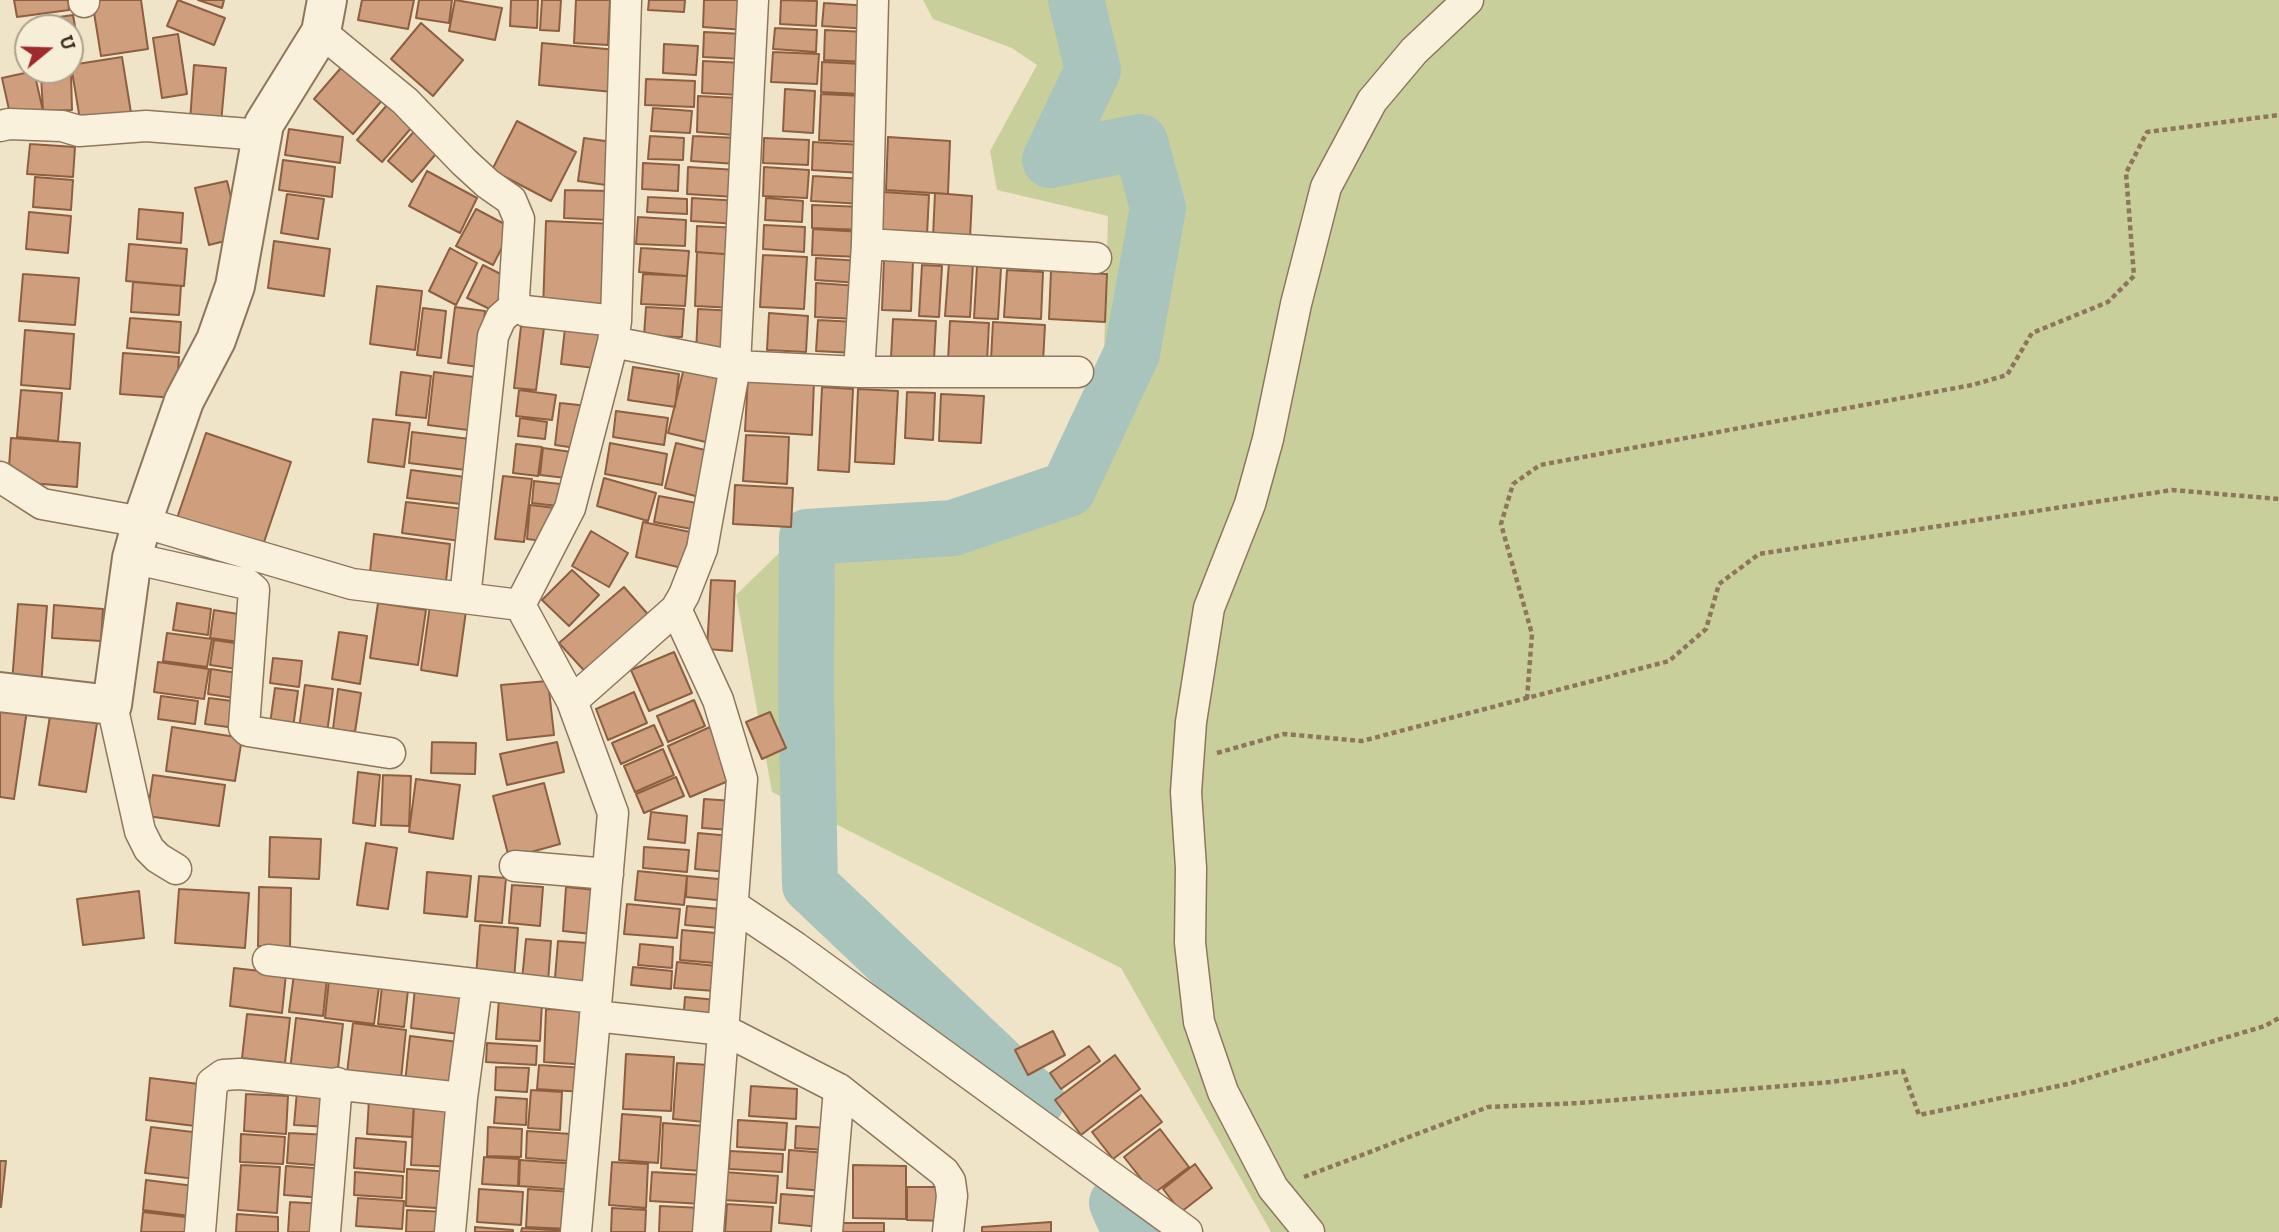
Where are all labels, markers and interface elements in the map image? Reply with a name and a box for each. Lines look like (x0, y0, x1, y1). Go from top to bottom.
north arrow (14, 14, 84, 84)
text: U (54, 32, 81, 53)

